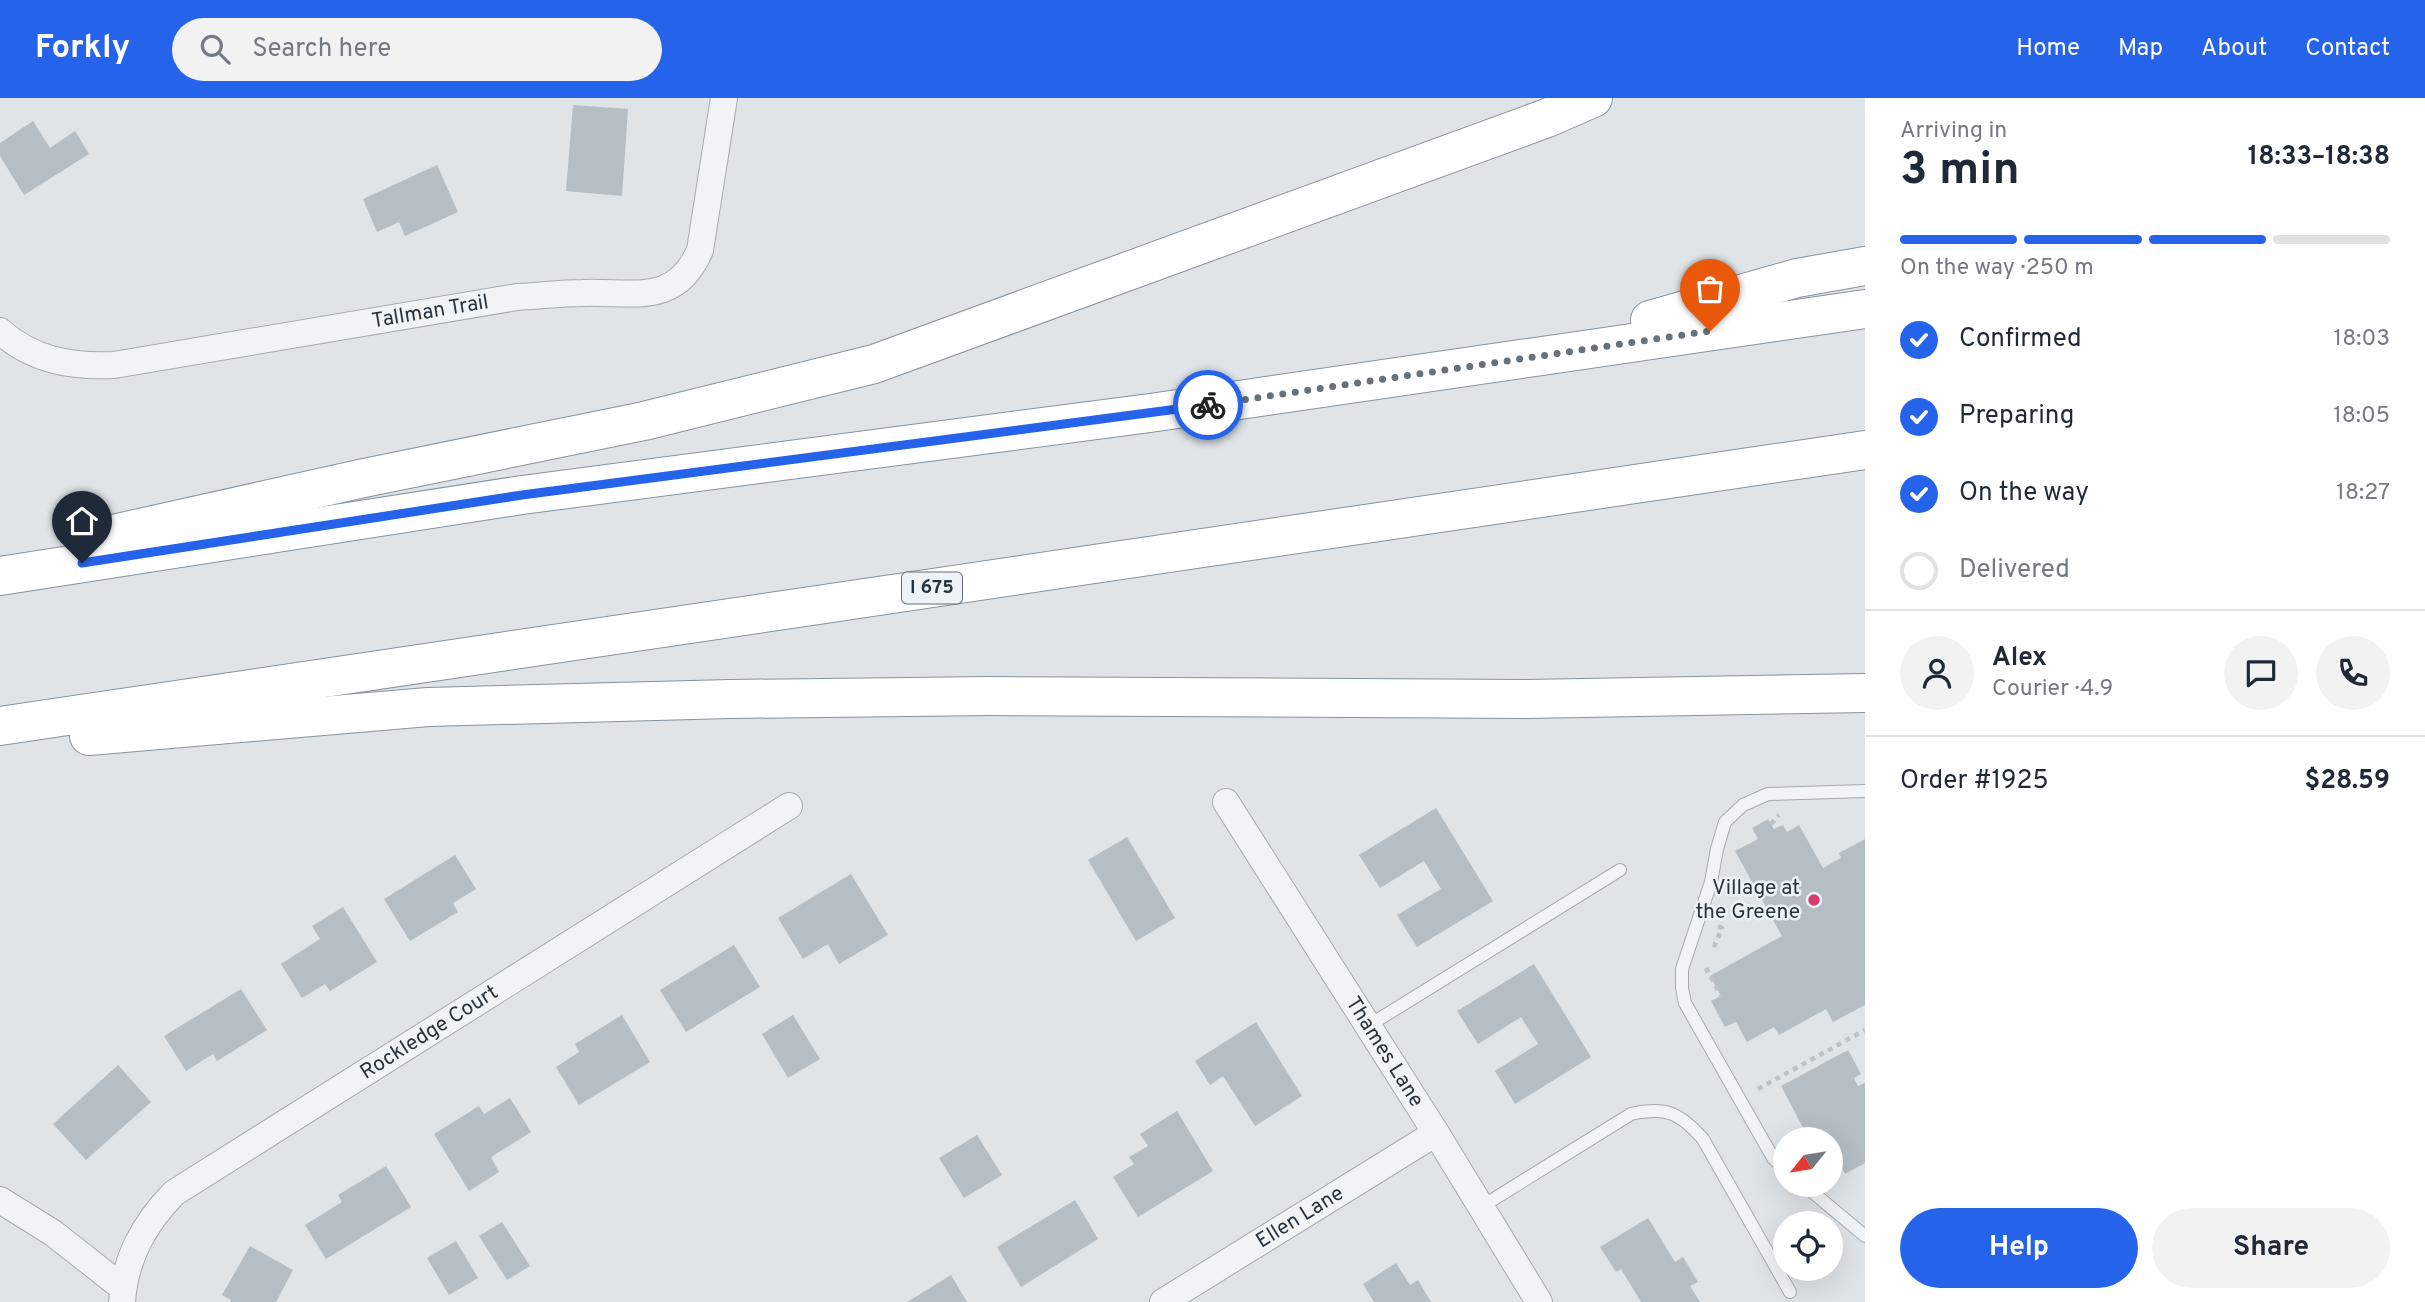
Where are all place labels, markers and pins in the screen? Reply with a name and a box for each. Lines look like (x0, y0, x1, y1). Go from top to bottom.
pin (1680, 259, 1740, 331)
pin (52, 491, 112, 563)
place label: Village at the Greene (1695, 875, 1800, 926)
marker: Village at the Greene (1806, 892, 1822, 908)

